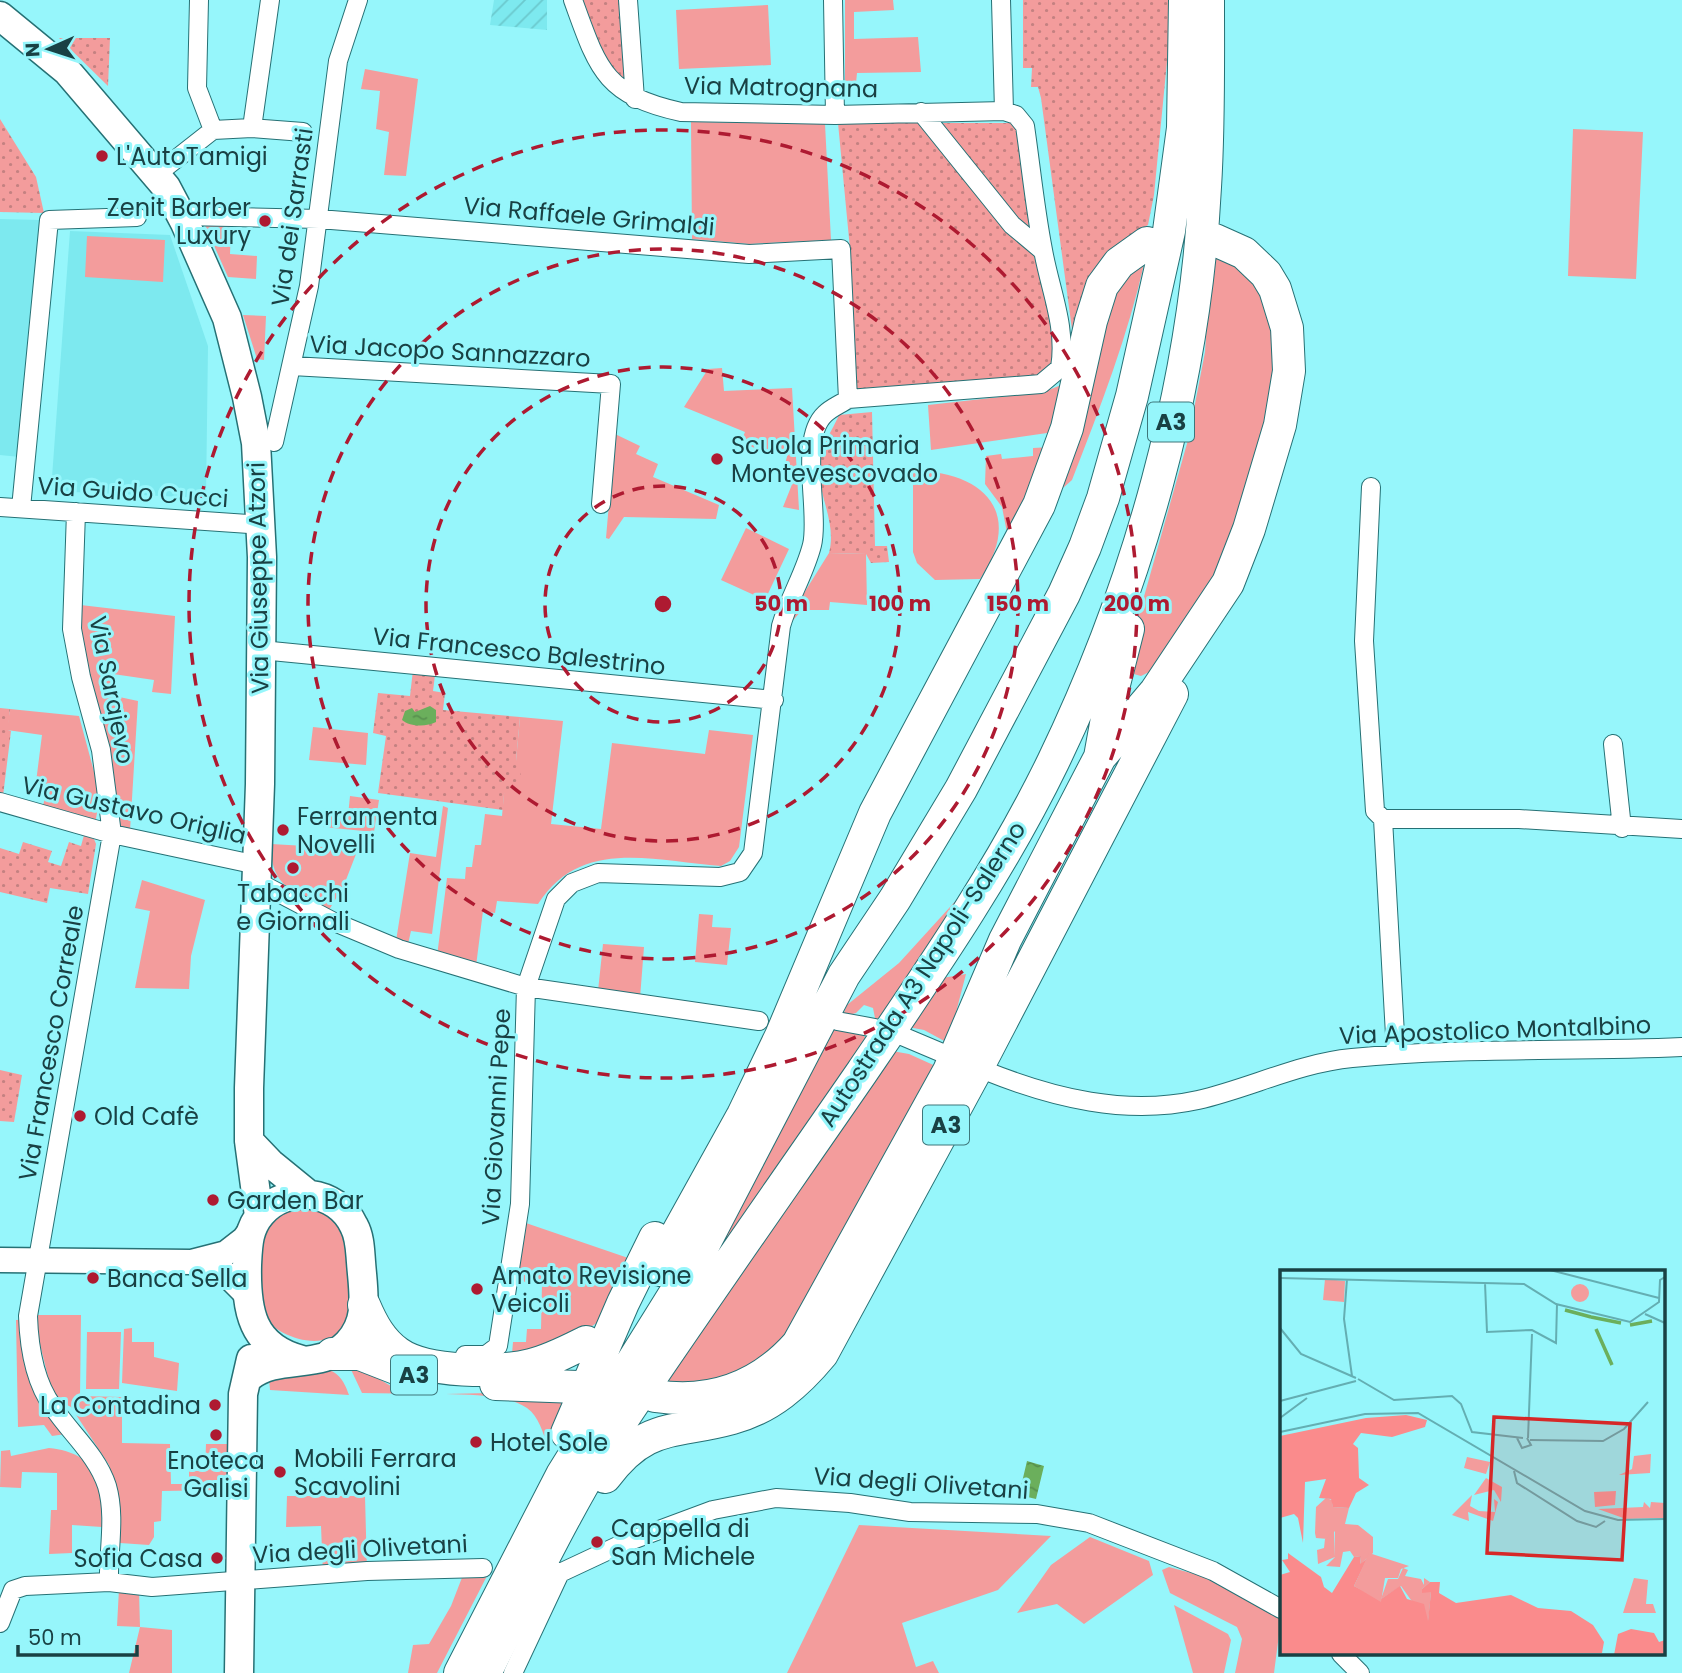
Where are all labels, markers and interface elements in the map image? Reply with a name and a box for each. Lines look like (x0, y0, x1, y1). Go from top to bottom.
north arrow (14, 14, 84, 84)
text: N (19, 42, 46, 58)
street label: Via Matrognana (684, 69, 878, 105)
street label: Via dei Sarrasti (263, 126, 321, 308)
place label: L'AutoTamigi (116, 140, 268, 173)
marker: L'AutoTamigi (94, 148, 110, 164)
street label: Via Raffaele Grimaldi (462, 189, 716, 243)
place label: Zenit Barber Luxury (107, 191, 251, 252)
marker: Zenit Barber Luxury (257, 213, 273, 229)
street label: Via Jacopo Sannazzaro (309, 327, 591, 375)
road number: A3 (1148, 402, 1194, 442)
place label: Scuola Primaria Montevescovado (731, 429, 938, 490)
marker: Scuola Primaria Montevescovado (709, 451, 725, 467)
street label: Via Giuseppe Atzori (239, 462, 277, 694)
street label: Via Guido Cucci (36, 469, 230, 515)
text: 50 m (754, 589, 808, 618)
text: 100 m (869, 589, 931, 618)
text: 150 m (987, 589, 1049, 618)
text: 200 m (1104, 589, 1170, 618)
centre of rings (651, 592, 675, 616)
street label: Via Sarajevo (82, 613, 142, 767)
street label: Via Francesco Balestrino (371, 619, 667, 683)
street label: Via Gustavo Origlia (18, 768, 250, 852)
place label: Ferramenta Novelli (297, 800, 438, 861)
street label: Autostrada A3 Napoli-Salerno (812, 816, 1032, 1132)
marker: Ferramenta Novelli (275, 822, 291, 838)
marker: Tabacchi e Giornali (285, 860, 301, 876)
place label: Tabacchi e Giornali (236, 877, 350, 938)
street label: Via Francesco Correale (10, 903, 92, 1183)
street label: Via Giovanni Pepe (474, 1008, 518, 1226)
street label: Via Apostolico Montalbino (1338, 1008, 1652, 1052)
place label: Old Cafè (94, 1100, 199, 1133)
road number: A3 (923, 1106, 969, 1144)
marker: Old Cafè (72, 1108, 88, 1124)
place label: Garden Bar (227, 1184, 364, 1217)
marker: Garden Bar (205, 1192, 221, 1208)
place label: Amato Revisione Veicoli (491, 1259, 692, 1320)
place label: Banca Sella (107, 1262, 248, 1295)
marker: Banca Sella (85, 1270, 101, 1286)
inset map (1280, 1270, 1664, 1656)
marker: Amato Revisione Veicoli (469, 1281, 485, 1297)
road number: A3 (391, 1356, 437, 1394)
place label: La Contadina (40, 1389, 201, 1422)
marker: La Contadina (207, 1397, 223, 1413)
place label: Hotel Sole (490, 1426, 608, 1459)
marker: Enoteca Galisi (208, 1427, 224, 1443)
marker: Hotel Sole (468, 1434, 484, 1450)
place label: Mobili Ferrara Scavolini (294, 1442, 457, 1503)
place label: Enoteca Galisi (167, 1444, 265, 1505)
street label: Via degli Olivetani (812, 1459, 1030, 1507)
marker: Mobili Ferrara Scavolini (272, 1464, 288, 1480)
place label: Cappella di San Michele (611, 1512, 755, 1573)
street label: Via degli Olivetani (252, 1527, 468, 1571)
marker: Cappella di San Michele (589, 1534, 605, 1550)
place label: Sofia Casa (74, 1542, 203, 1575)
marker: Sofia Casa (209, 1550, 225, 1566)
scale bar (18, 1614, 136, 1658)
text: 50 m (28, 1623, 82, 1652)

